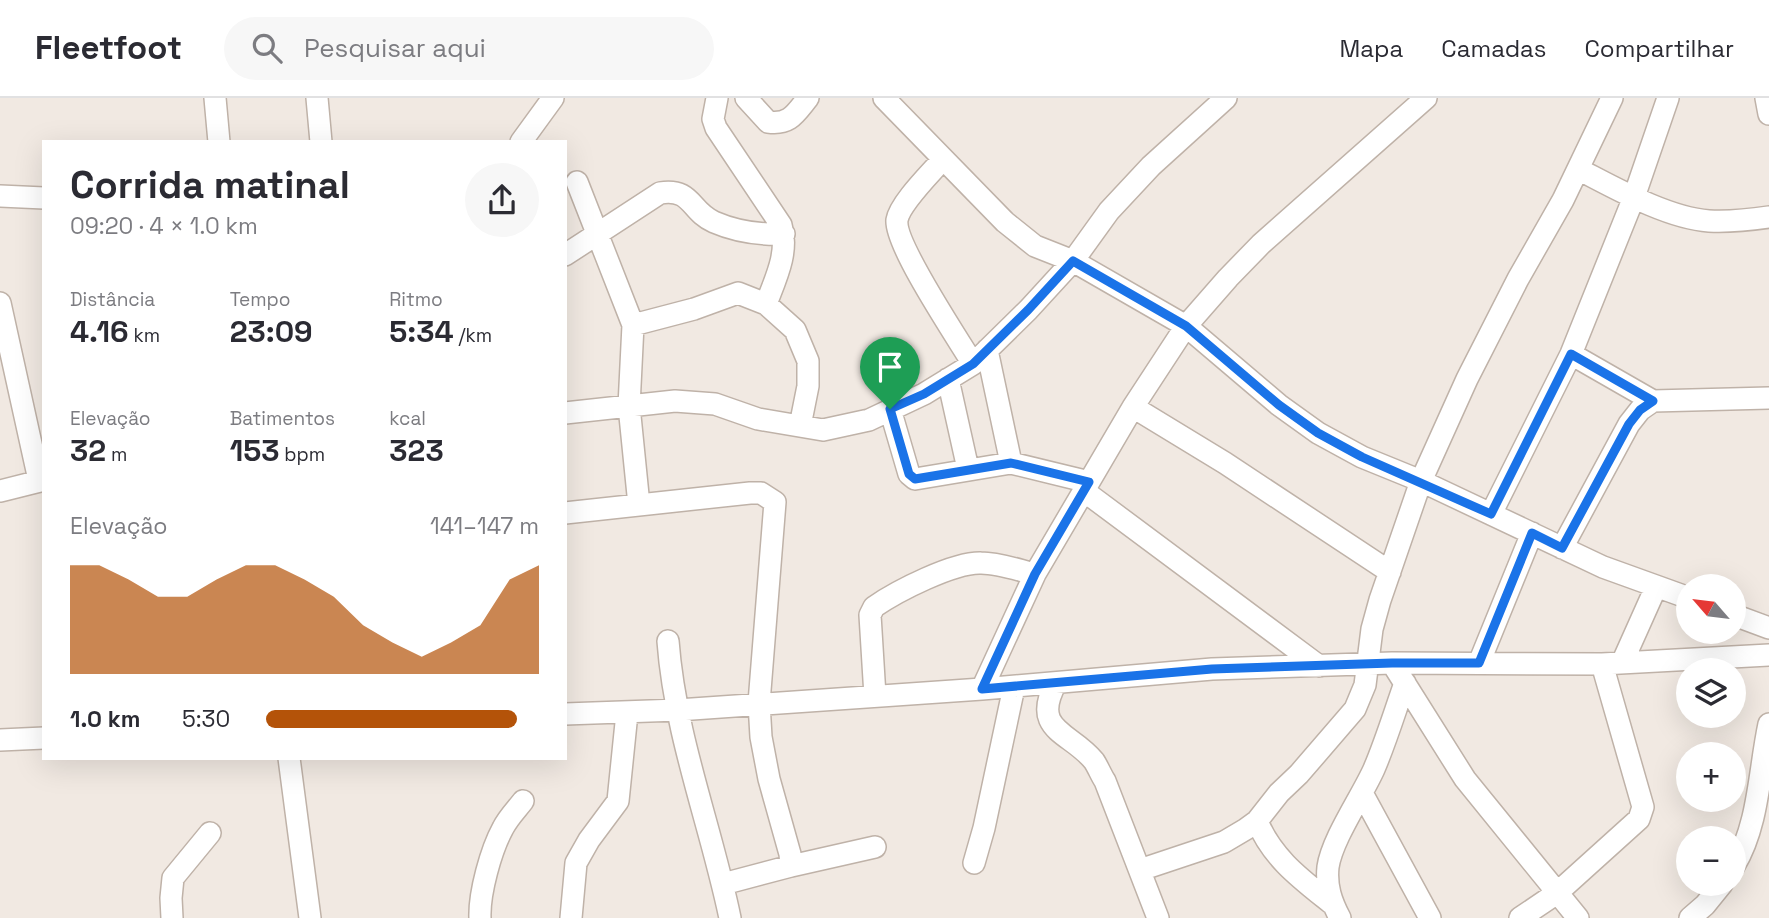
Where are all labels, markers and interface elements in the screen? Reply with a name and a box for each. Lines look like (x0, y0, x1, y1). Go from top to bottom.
search box (224, 17, 714, 80)
text: Fleetfoot (35, 27, 182, 69)
icon: search (248, 29, 286, 67)
text: Pesquisar aqui (304, 31, 486, 65)
text: Mapa (1339, 33, 1403, 64)
text: Camadas (1441, 33, 1546, 64)
text: Compartilhar (1584, 33, 1734, 64)
text: Corrida matinal (70, 161, 350, 209)
button: share (465, 163, 539, 237)
text: 09:20 · 4 × 1.0 km (70, 211, 258, 241)
text: Distância (70, 287, 155, 312)
text: Tempo (230, 287, 291, 312)
text: Ritmo (389, 287, 443, 312)
text: 4.16 (70, 312, 129, 351)
text: 23:09 (230, 312, 313, 351)
text: 5:34 (389, 312, 454, 351)
text: km (129, 323, 160, 348)
text: /km (454, 323, 492, 348)
pin (860, 337, 920, 409)
icon: arrive (871, 348, 909, 386)
text: Elevação (70, 406, 151, 431)
text: Batimentos (230, 406, 335, 431)
text: kcal (389, 406, 426, 431)
text: 32 (70, 431, 106, 470)
text: 153 (230, 431, 279, 470)
text: 323 (389, 431, 444, 470)
text: m (106, 442, 127, 467)
text: bpm (279, 442, 325, 467)
text: Elevação (70, 511, 168, 541)
text: 141–147 m (430, 511, 539, 541)
north arrow (1676, 574, 1746, 644)
map controls (1676, 574, 1746, 896)
button: layers (1676, 658, 1746, 728)
text: 1.0 km (70, 704, 140, 734)
text: 5:30 (182, 704, 230, 734)
button: + (1676, 742, 1746, 812)
button: − (1676, 826, 1746, 896)

